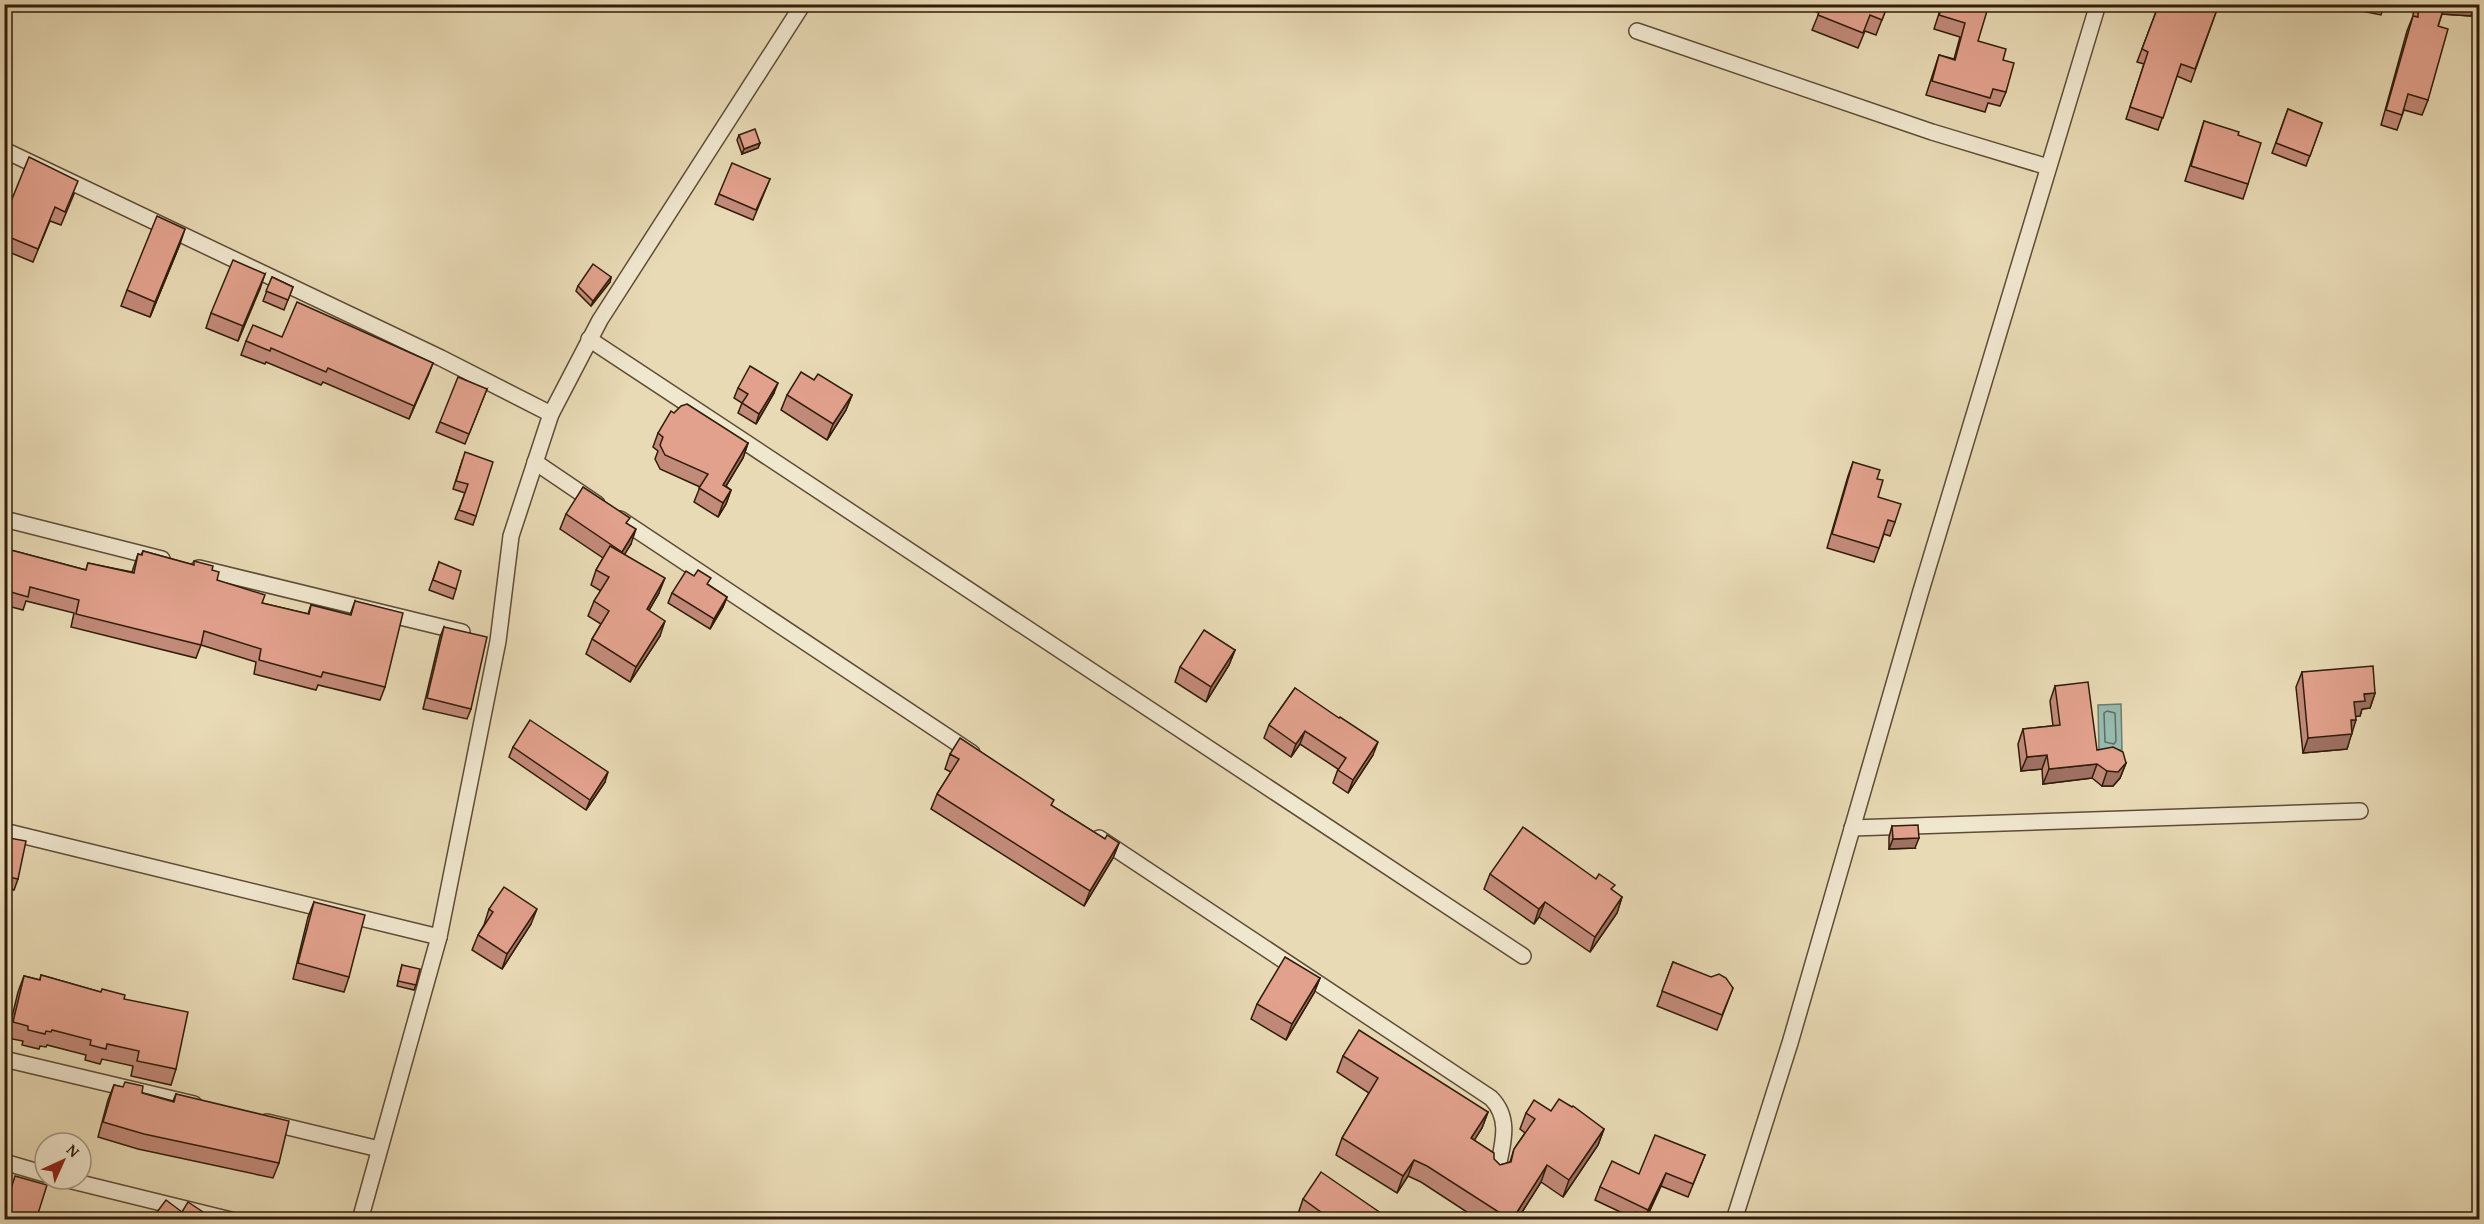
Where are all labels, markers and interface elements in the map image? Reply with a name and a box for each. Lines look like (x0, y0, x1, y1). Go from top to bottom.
north arrow (33, 1131, 93, 1191)
text: N (61, 1138, 86, 1163)

